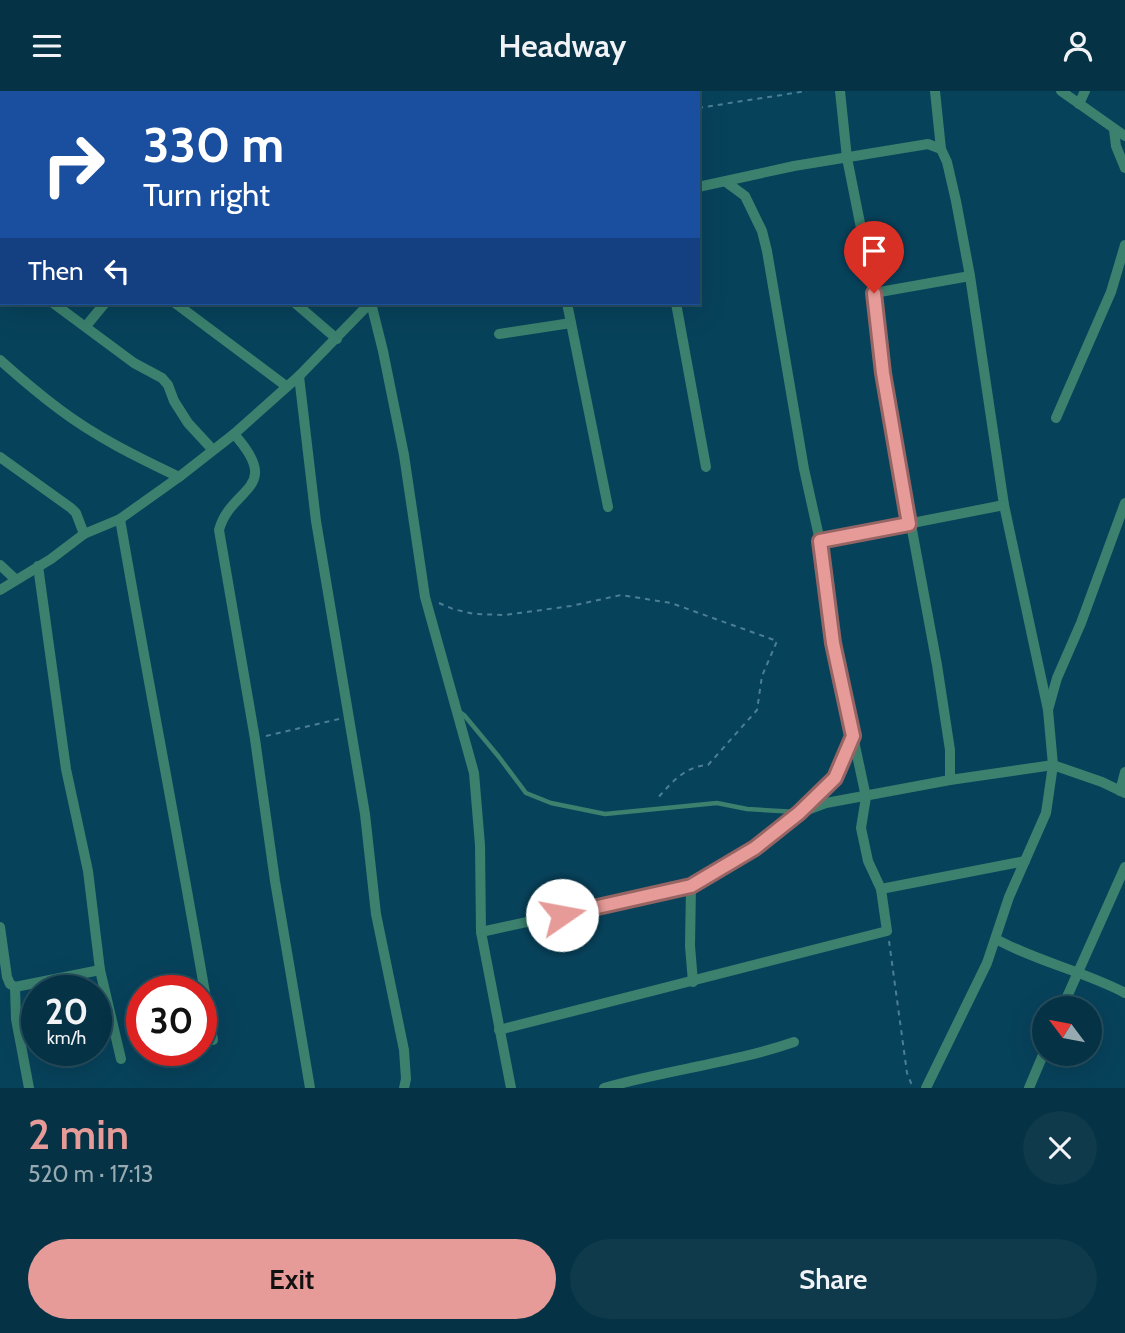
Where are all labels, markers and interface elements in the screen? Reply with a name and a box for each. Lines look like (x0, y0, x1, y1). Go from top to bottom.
text: Headway (499, 26, 626, 65)
icon: menu (28, 27, 66, 65)
icon: person (1059, 27, 1097, 65)
text: 330 m (143, 115, 284, 174)
icon: right (28, 119, 119, 210)
text: Turn right (143, 175, 270, 214)
pin (844, 221, 904, 293)
icon: arrive (855, 232, 893, 270)
icon: left (98, 252, 136, 290)
text: Then (28, 255, 84, 287)
position arrow (525, 878, 599, 952)
speed limit sign: 30 (126, 975, 217, 1066)
text: 20 (45, 990, 88, 1033)
north arrow (1032, 996, 1102, 1066)
map controls (1032, 996, 1102, 1066)
text: km/h (47, 1027, 86, 1049)
text: 2 min (28, 1108, 129, 1160)
button: close (1023, 1111, 1097, 1185)
text: 520 m · 17:13 (28, 1160, 154, 1188)
button: Exit (28, 1239, 556, 1319)
button: Share (570, 1239, 1097, 1319)

